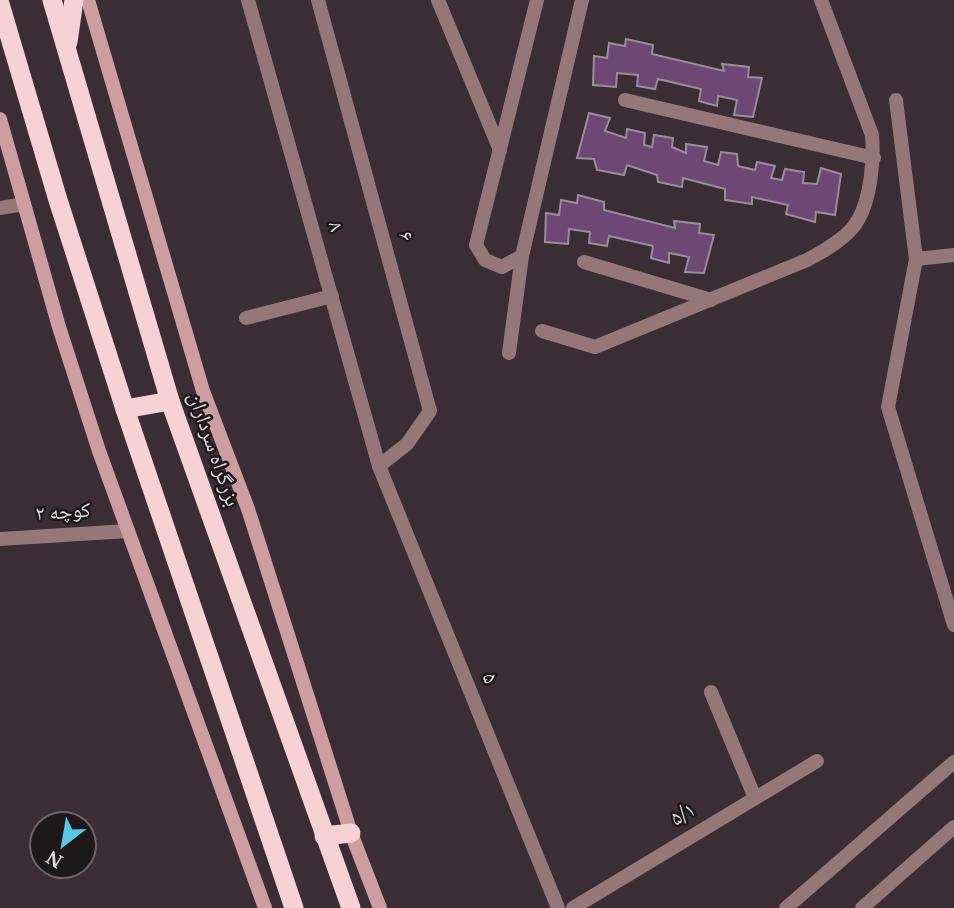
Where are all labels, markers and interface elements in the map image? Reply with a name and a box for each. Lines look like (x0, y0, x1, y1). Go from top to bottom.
street label: ۸ (316, 218, 352, 236)
street label: ۶ (386, 228, 422, 246)
street label: بزرگراه سرداران (176, 388, 248, 512)
street label: کوچه ۲ (34, 495, 92, 533)
street label: ۵ (470, 668, 506, 690)
street label: ۵/۱ (664, 795, 704, 837)
north arrow (28, 810, 98, 880)
text: N (41, 839, 70, 875)

